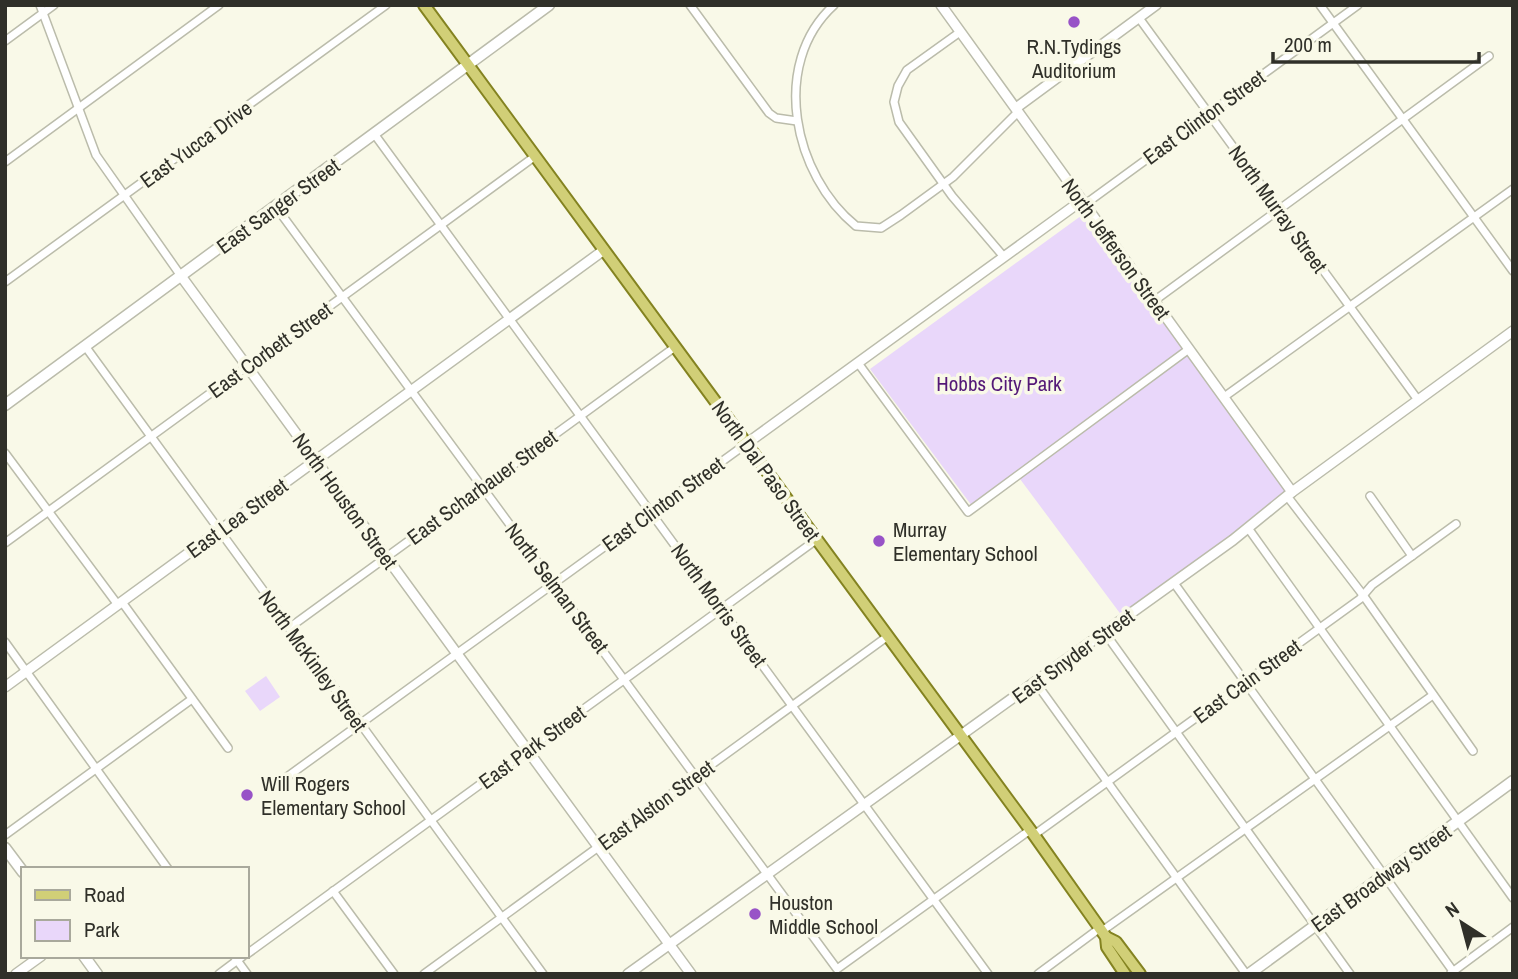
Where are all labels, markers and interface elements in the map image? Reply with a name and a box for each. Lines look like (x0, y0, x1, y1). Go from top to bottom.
marker: R.N.Tydings Auditorium (1066, 14, 1082, 30)
scale bar (1273, 21, 1480, 65)
text: 200 m (1284, 30, 1332, 59)
place label: R.N.Tydings Auditorium (1027, 32, 1121, 85)
street label: East Clinton Street (1137, 63, 1271, 171)
street label: East Yucca Drive (134, 94, 258, 194)
street label: North Murray Street (1222, 139, 1334, 279)
street label: East Sanger Street (211, 151, 346, 260)
street label: North Jefferson Street (1055, 172, 1177, 326)
street label: East Corbett Street (202, 295, 338, 405)
park label: Hobbs City Park (936, 369, 1062, 398)
street label: North Dal Paso Street (705, 395, 827, 547)
street label: East Scharbauer Street (401, 423, 563, 551)
street label: North Houston Street (286, 427, 404, 575)
street label: East Clinton Street (596, 450, 730, 558)
street label: East Lea Street (180, 471, 294, 565)
place label: Murray Elementary School (893, 515, 1038, 568)
street label: North Selman Street (498, 517, 616, 659)
marker: Murray Elementary School (871, 533, 887, 549)
street label: North Morris Street (664, 537, 774, 673)
street label: North McKinley Street (252, 584, 374, 738)
street label: East Snyder Street (1006, 602, 1140, 710)
street label: East Cain Street (1187, 632, 1307, 730)
street label: East Park Street (473, 698, 591, 796)
street label: East Alston Street (592, 753, 720, 857)
place label: Will Rogers Elementary School (261, 769, 406, 822)
marker: Will Rogers Elementary School (239, 787, 255, 803)
street label: East Broadway Street (1305, 817, 1457, 939)
legend (21, 867, 248, 958)
text: Road (84, 880, 125, 909)
place label: Houston Middle School (769, 888, 878, 941)
north arrow (1427, 888, 1497, 958)
text: N (1440, 895, 1464, 923)
marker: Houston Middle School (747, 906, 763, 922)
text: Park (84, 915, 120, 944)

